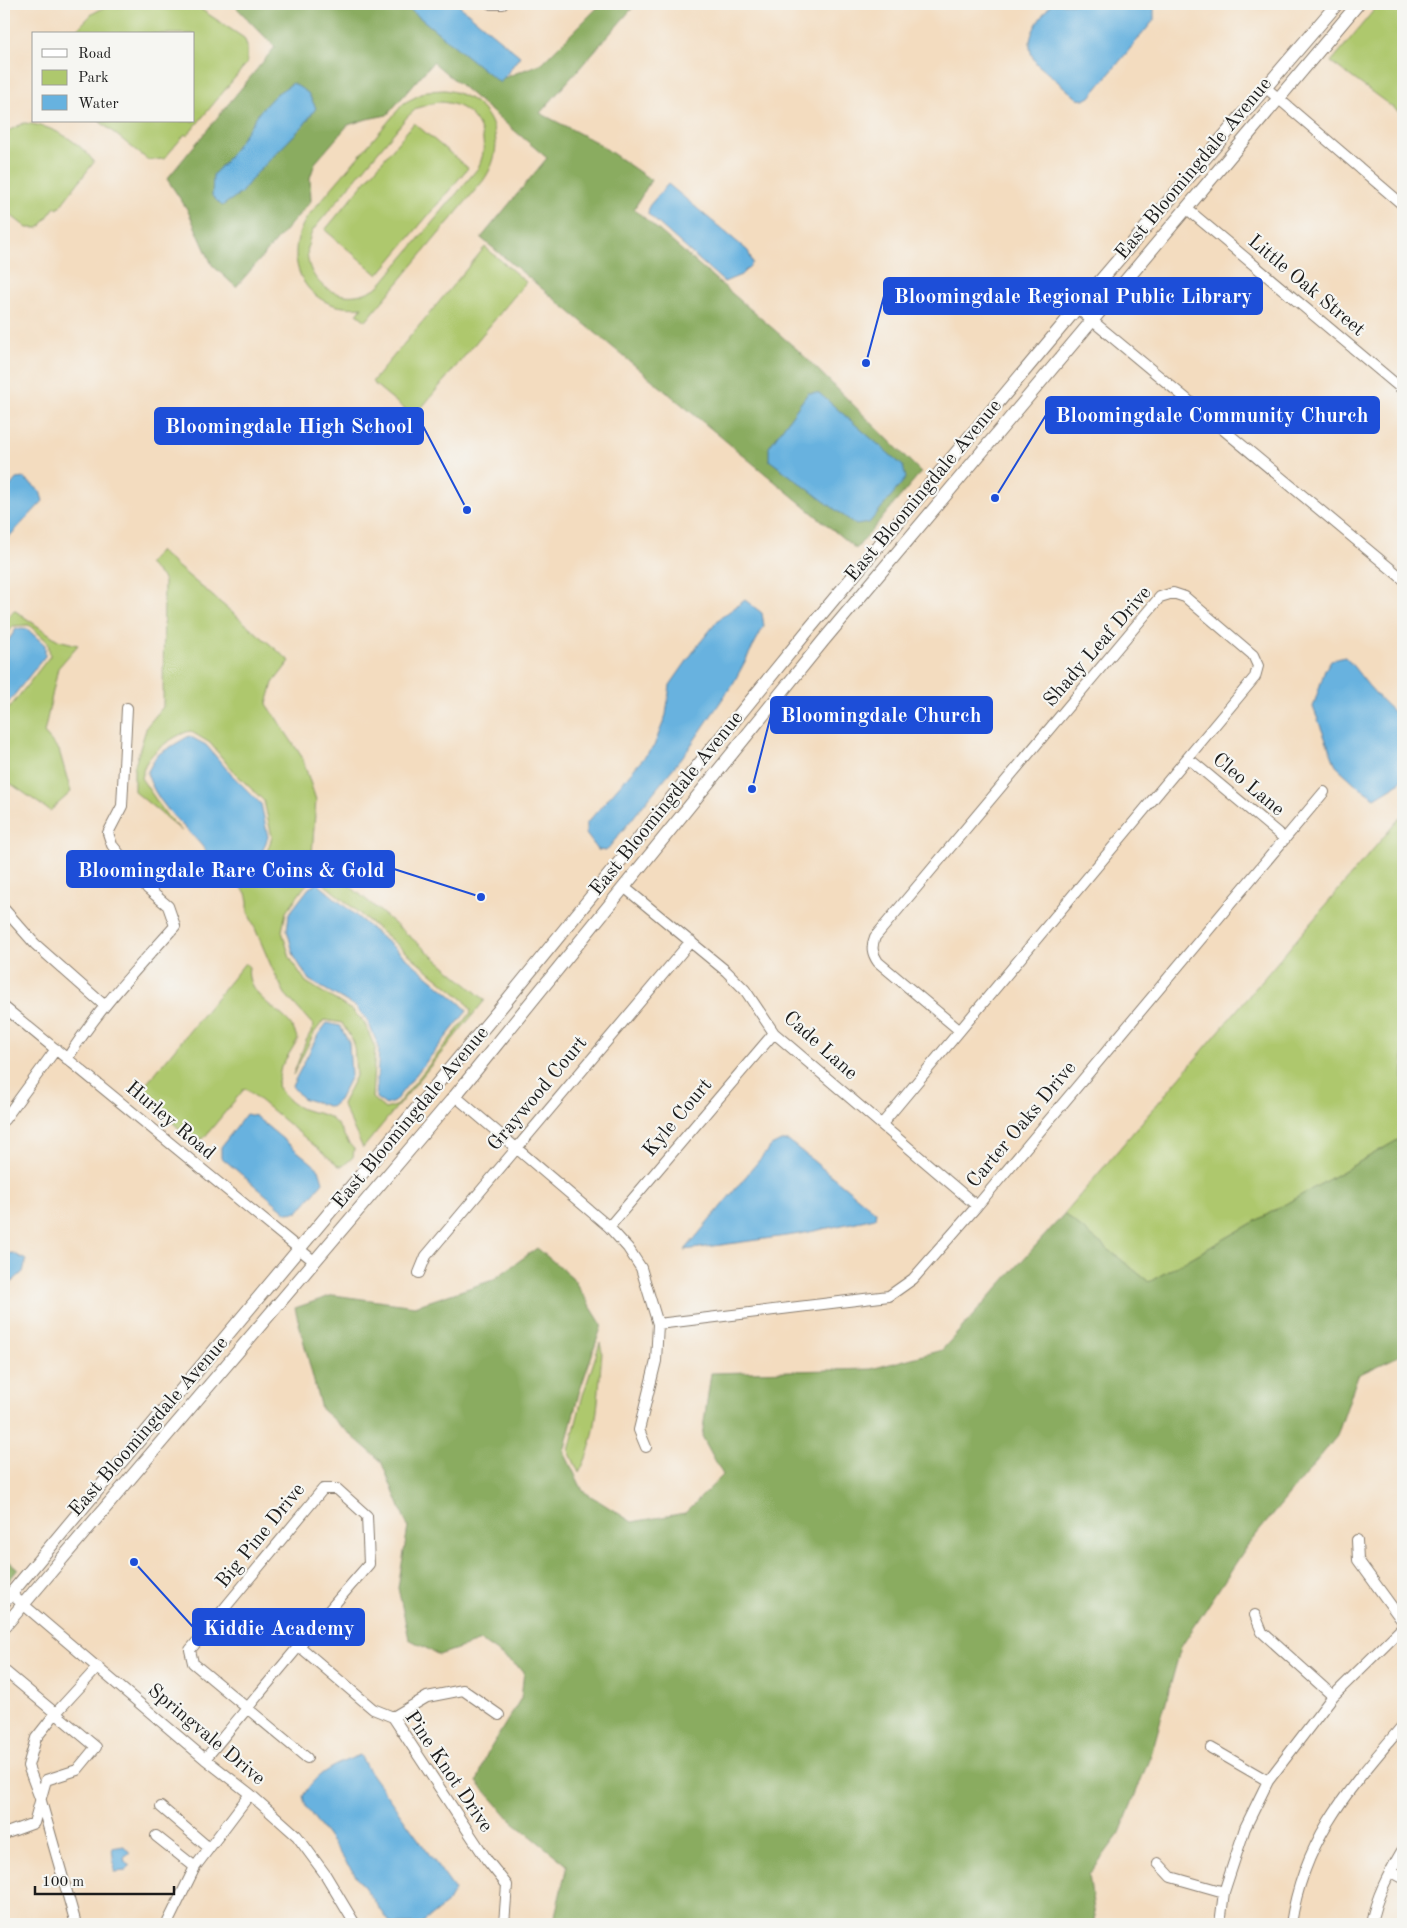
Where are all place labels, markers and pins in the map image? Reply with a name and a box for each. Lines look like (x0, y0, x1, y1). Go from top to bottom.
callout: Bloomingdale Regional Public Library (884, 278, 1262, 314)
callout: Bloomingdale Community Church (1046, 397, 1379, 433)
callout: Bloomingdale High School (155, 408, 423, 444)
callout: Bloomingdale Church (771, 697, 992, 733)
callout: Bloomingdale Rare Coins & Gold (67, 851, 394, 887)
callout: Kiddie Academy (193, 1609, 364, 1645)

